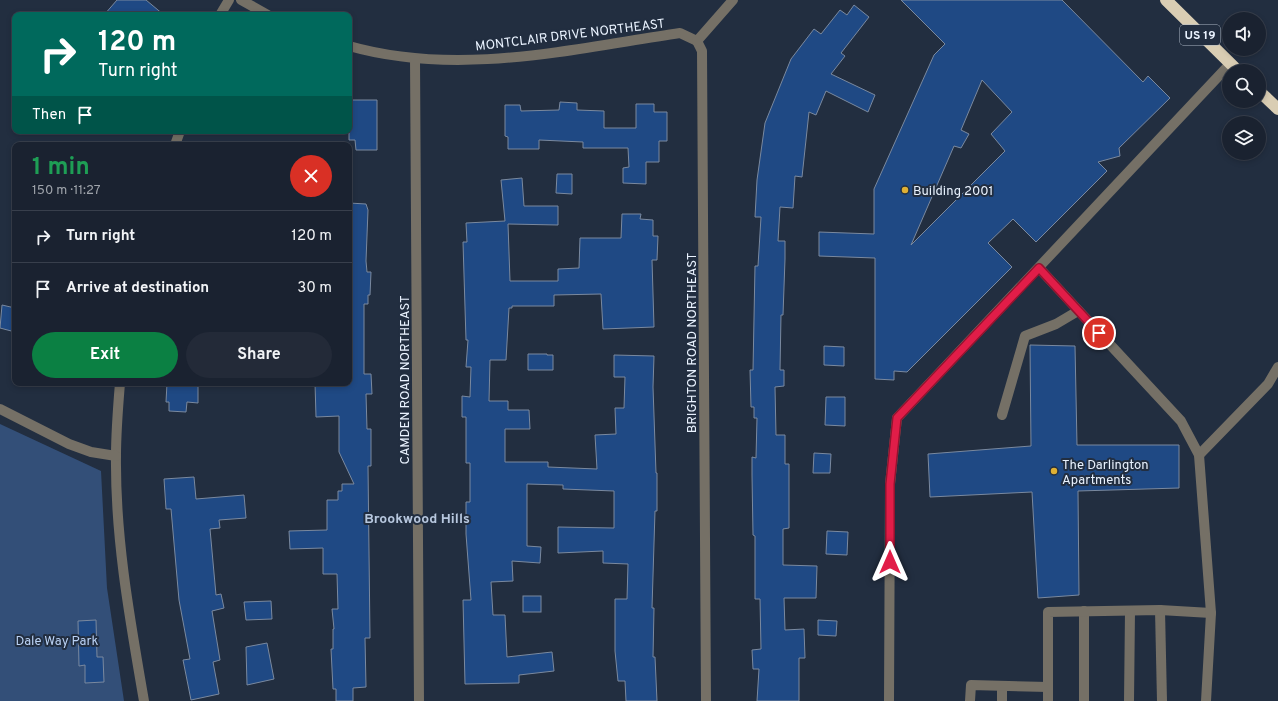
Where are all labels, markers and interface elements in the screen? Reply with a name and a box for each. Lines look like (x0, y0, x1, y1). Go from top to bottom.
map controls (1222, 12, 1266, 160)
button: sound (1222, 12, 1266, 56)
street label: MONTCLAIR DRIVE NORTHEAST (474, 16, 666, 56)
text: 120 m (98, 25, 176, 61)
road number: US 19 (1180, 25, 1220, 45)
icon: right (32, 28, 84, 80)
text: Turn right (98, 60, 178, 83)
button: search (1222, 64, 1266, 108)
icon: arrive (74, 104, 96, 126)
text: Then (32, 106, 66, 125)
button: layers (1222, 116, 1266, 160)
text: 1 min (32, 153, 90, 183)
button: close (290, 155, 332, 197)
text: 150 m · 11:27 (32, 183, 101, 199)
place label: Building 2001 (913, 184, 993, 200)
marker: Building 2001 (900, 185, 910, 195)
icon: right (32, 226, 54, 248)
text: Turn right (66, 227, 135, 246)
text: 120 m (291, 227, 332, 246)
street label: BRIGHTON ROAD NORTHEAST (685, 253, 701, 433)
icon: arrive (32, 278, 54, 300)
text: Arrive at destination (66, 279, 209, 298)
text: 30 m (297, 279, 332, 298)
street label: CAMDEN ROAD NORTHEAST (398, 295, 414, 465)
pin (1082, 316, 1116, 350)
icon: arrive (1088, 322, 1110, 344)
button: Exit (32, 332, 178, 378)
button: Share (186, 332, 332, 378)
place label: The Darlington Apartments (1062, 458, 1149, 489)
marker: The Darlington Apartments (1049, 466, 1059, 476)
district label: Brookwood Hills (364, 511, 470, 528)
position arrow (869, 541, 911, 583)
park label: Dale Way Park (16, 634, 99, 650)

